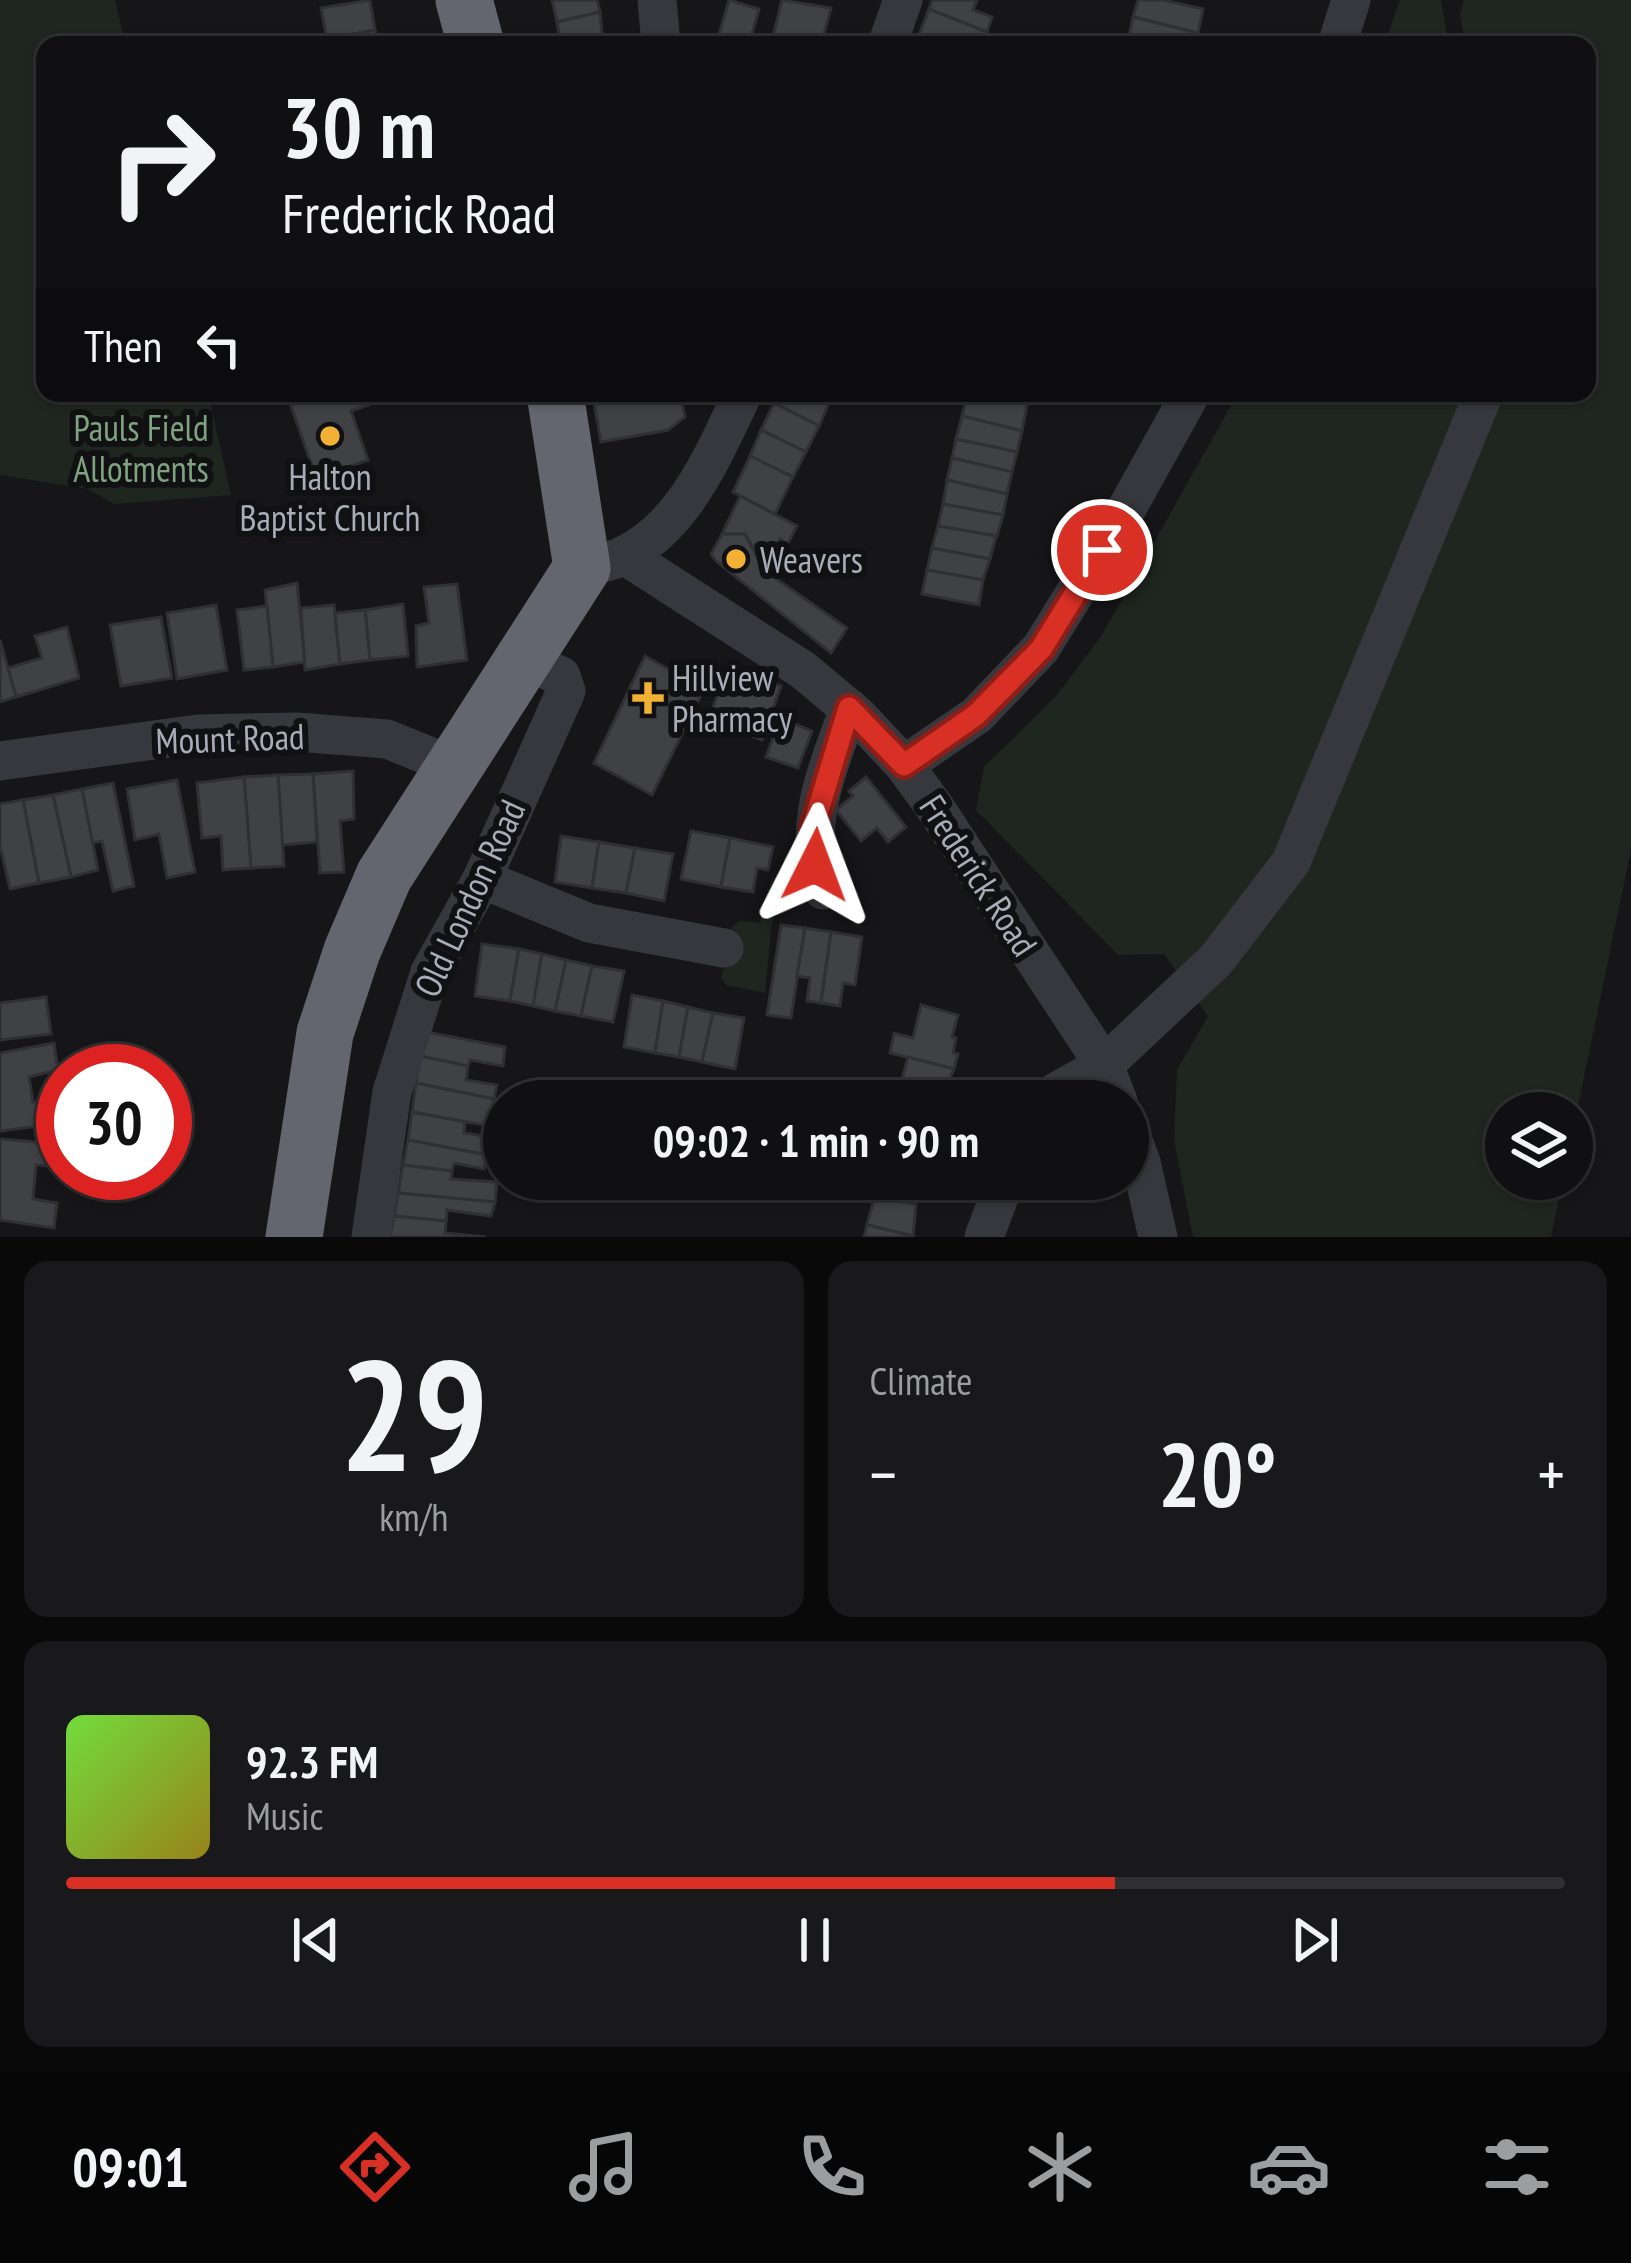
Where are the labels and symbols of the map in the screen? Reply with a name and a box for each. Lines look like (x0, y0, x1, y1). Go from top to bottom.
park label: Pauls Field Allotments (73, 404, 209, 492)
marker: Halton Baptist Church (317, 423, 343, 449)
place label: Halton Baptist Church (240, 453, 420, 541)
pin (1051, 499, 1153, 601)
place label: Weavers (760, 536, 863, 583)
marker: Weavers (723, 546, 749, 572)
place label: Hillview Pharmacy (672, 654, 793, 742)
marker: Hillview Pharmacy (635, 685, 661, 711)
street label: Mount Road (155, 712, 305, 764)
street label: Frederick Road (910, 786, 1048, 964)
street label: Old London Road (403, 792, 535, 1004)
position arrow (752, 802, 878, 928)
speed limit sign: 30 (36, 1044, 192, 1200)

